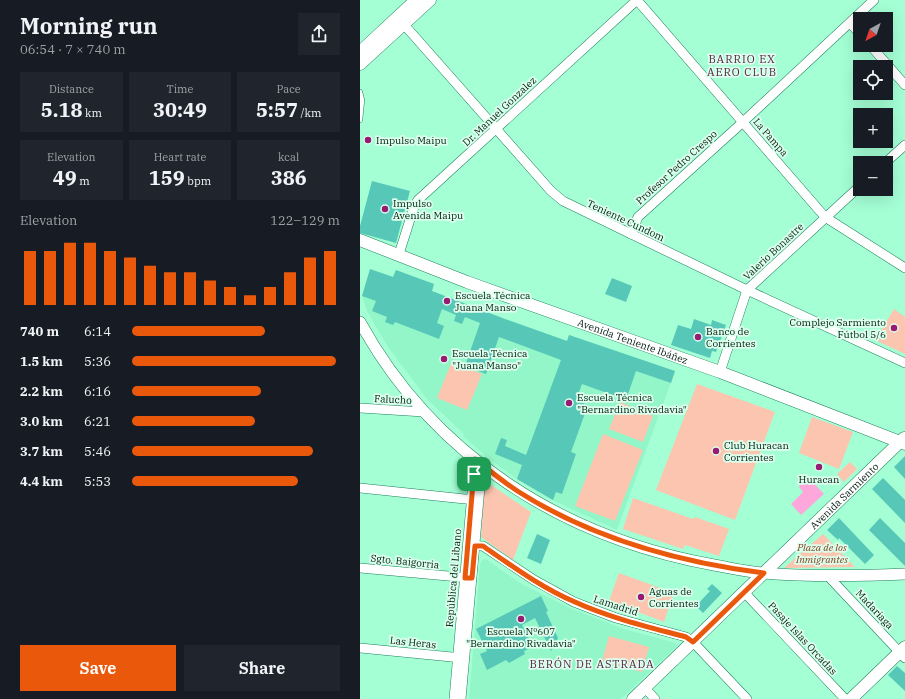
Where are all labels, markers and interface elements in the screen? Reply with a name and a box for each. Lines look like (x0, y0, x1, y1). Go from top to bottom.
text: Morning run (20, 11, 158, 40)
north arrow (853, 12, 893, 52)
map controls (853, 12, 893, 196)
button: share (298, 13, 340, 55)
text: 06:54 · 7 × 740 m (20, 41, 126, 58)
district label: BARRIO EX AERO CLUB (707, 52, 777, 79)
button: locate (853, 60, 893, 100)
street label: Dr. Manuel Gonzalez (460, 74, 539, 149)
text: Distance (49, 82, 94, 96)
text: Time (166, 82, 194, 96)
text: Pace (277, 82, 301, 96)
text: 5.18 (41, 96, 82, 123)
text: 30:49 (153, 96, 207, 123)
text: 5:57 (256, 96, 298, 123)
text: km (82, 106, 102, 120)
text: /km (298, 106, 321, 120)
button: + (853, 108, 893, 148)
street label: La Pampa (750, 116, 791, 160)
street label: Profesor Pedro Crespo (633, 127, 720, 207)
place label: Impulso Maipu (376, 134, 447, 147)
marker: Impulso Maipu (363, 135, 373, 145)
text: Elevation (47, 150, 96, 164)
text: Heart rate (154, 150, 206, 164)
text: kcal (278, 150, 299, 164)
button: − (853, 156, 893, 196)
text: 49 (53, 164, 77, 191)
text: 159 (149, 164, 185, 191)
text: 386 (271, 164, 307, 191)
text: m (77, 174, 90, 188)
text: bpm (185, 174, 211, 188)
place label: Impulso Avenida Maipu (393, 197, 463, 222)
street label: Teniente Cundom (585, 197, 667, 244)
marker: Impulso Avenida Maipu (380, 204, 390, 214)
text: Elevation (20, 212, 77, 229)
text: 122–129 m (270, 212, 340, 229)
street label: Valerio Bonastre (741, 220, 806, 283)
place label: Escuela Técnica Juana Manso (455, 289, 531, 314)
marker: Escuela Técnica Juana Manso (442, 296, 452, 306)
street label: Avenida Teniente Ibáñez (576, 316, 690, 367)
place label: Complejo Sarmiento Fútbol 5/6 (790, 316, 886, 341)
text: 740 m (20, 323, 59, 340)
text: 6:14 (84, 323, 111, 340)
marker: Complejo Sarmiento Fútbol 5/6 (889, 323, 899, 333)
place label: Banco de Corrientes (706, 325, 756, 350)
marker: Banco de Corrientes (693, 332, 703, 342)
place label: Escuela Técnica "Juana Manso" (452, 347, 528, 372)
text: 1.5 km (20, 353, 63, 370)
text: 5:36 (84, 353, 111, 370)
marker: Escuela Técnica "Juana Manso" (439, 354, 449, 364)
text: 2.2 km (20, 383, 63, 400)
text: 6:16 (84, 383, 111, 400)
place label: Escuela Técnica "Bernardino Rivadavia" (577, 391, 687, 416)
street label: Falucho (374, 392, 412, 407)
marker: Escuela Técnica "Bernardino Rivadavia" (564, 398, 574, 408)
text: 3.0 km (20, 413, 63, 430)
text: 6:21 (84, 413, 111, 430)
place label: Club Huracan Corrientes (724, 439, 790, 464)
text: 3.7 km (20, 443, 63, 460)
text: 5:46 (84, 443, 111, 460)
marker: Club Huracan Corrientes (711, 446, 721, 456)
pin (457, 457, 491, 491)
street label: Avenida Sarmiento (807, 460, 882, 532)
marker: Huracan (814, 462, 824, 472)
icon: arrive (463, 463, 485, 485)
text: 4.4 km (20, 473, 63, 490)
text: 5:53 (84, 473, 111, 490)
place label: Huracan (799, 473, 840, 486)
street label: República del Libano (443, 528, 464, 628)
park label: Plaza de los Inmigrantes (795, 541, 848, 566)
street label: Sgto. Baigorria (370, 551, 440, 572)
place label: Aguas de Corrientes (649, 585, 699, 610)
street label: Madariaga (853, 587, 897, 632)
street label: Lamadrid (592, 592, 640, 619)
marker: Aguas de Corrientes (636, 592, 646, 602)
street label: Pasaje Islas Orcadas (765, 599, 840, 678)
marker: Escuela Nº607 "Bernardino Rivadavia" (516, 614, 526, 624)
place label: Escuela Nº607 "Bernardino Rivadavia" (466, 625, 576, 650)
street label: Las Heras (389, 634, 437, 651)
button: Save (20, 645, 176, 691)
button: Share (184, 645, 340, 691)
district label: BERÓN DE ASTRADA (529, 657, 655, 671)

